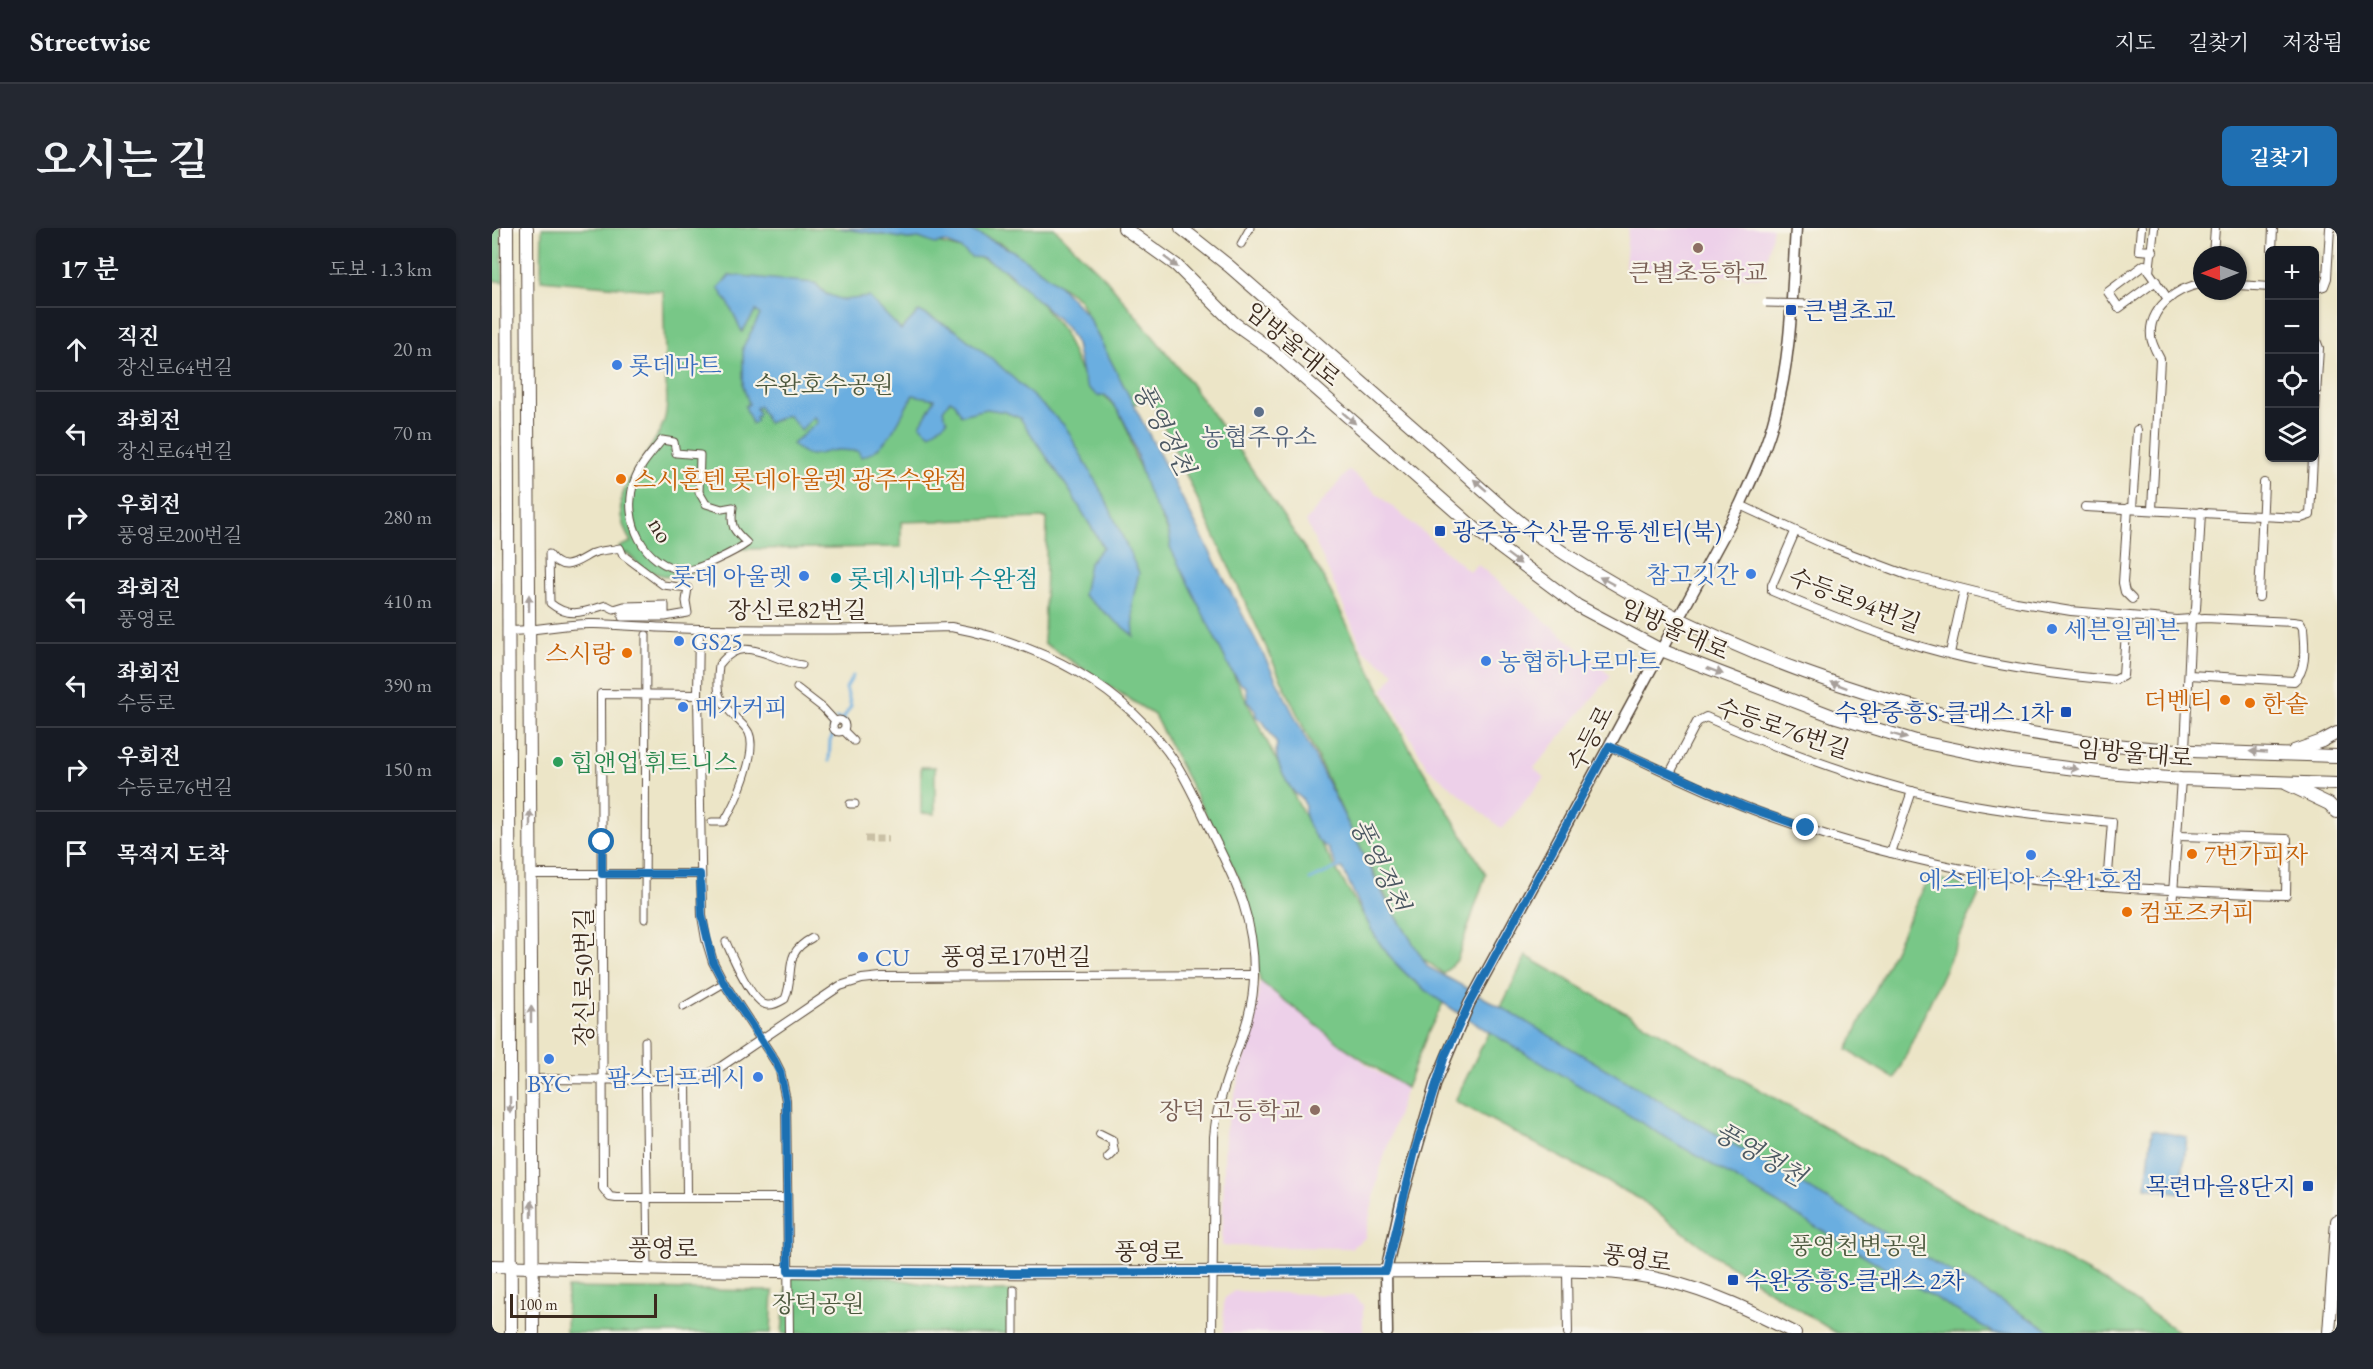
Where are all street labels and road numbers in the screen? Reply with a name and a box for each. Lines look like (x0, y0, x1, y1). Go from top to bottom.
street label: 임방울대로 (1239, 295, 1347, 393)
street label: no (641, 511, 681, 549)
street label: 수등로94번길 (1785, 561, 1925, 639)
street label: 임방울대로 (1616, 591, 1734, 667)
street label: 장신로82번길 (728, 594, 866, 625)
street label: 수등로76번길 (1712, 691, 1854, 765)
street label: 수등로 (1560, 700, 1620, 776)
street label: 임방울대로 (2076, 733, 2194, 773)
street label: 장신로50번길 (568, 908, 599, 1046)
street label: 풍영로170번길 (941, 941, 1091, 972)
street label: 풍영로 (628, 1232, 698, 1264)
street label: 풍영로 (1114, 1236, 1184, 1267)
street label: 풍영로 (1600, 1238, 1674, 1278)

